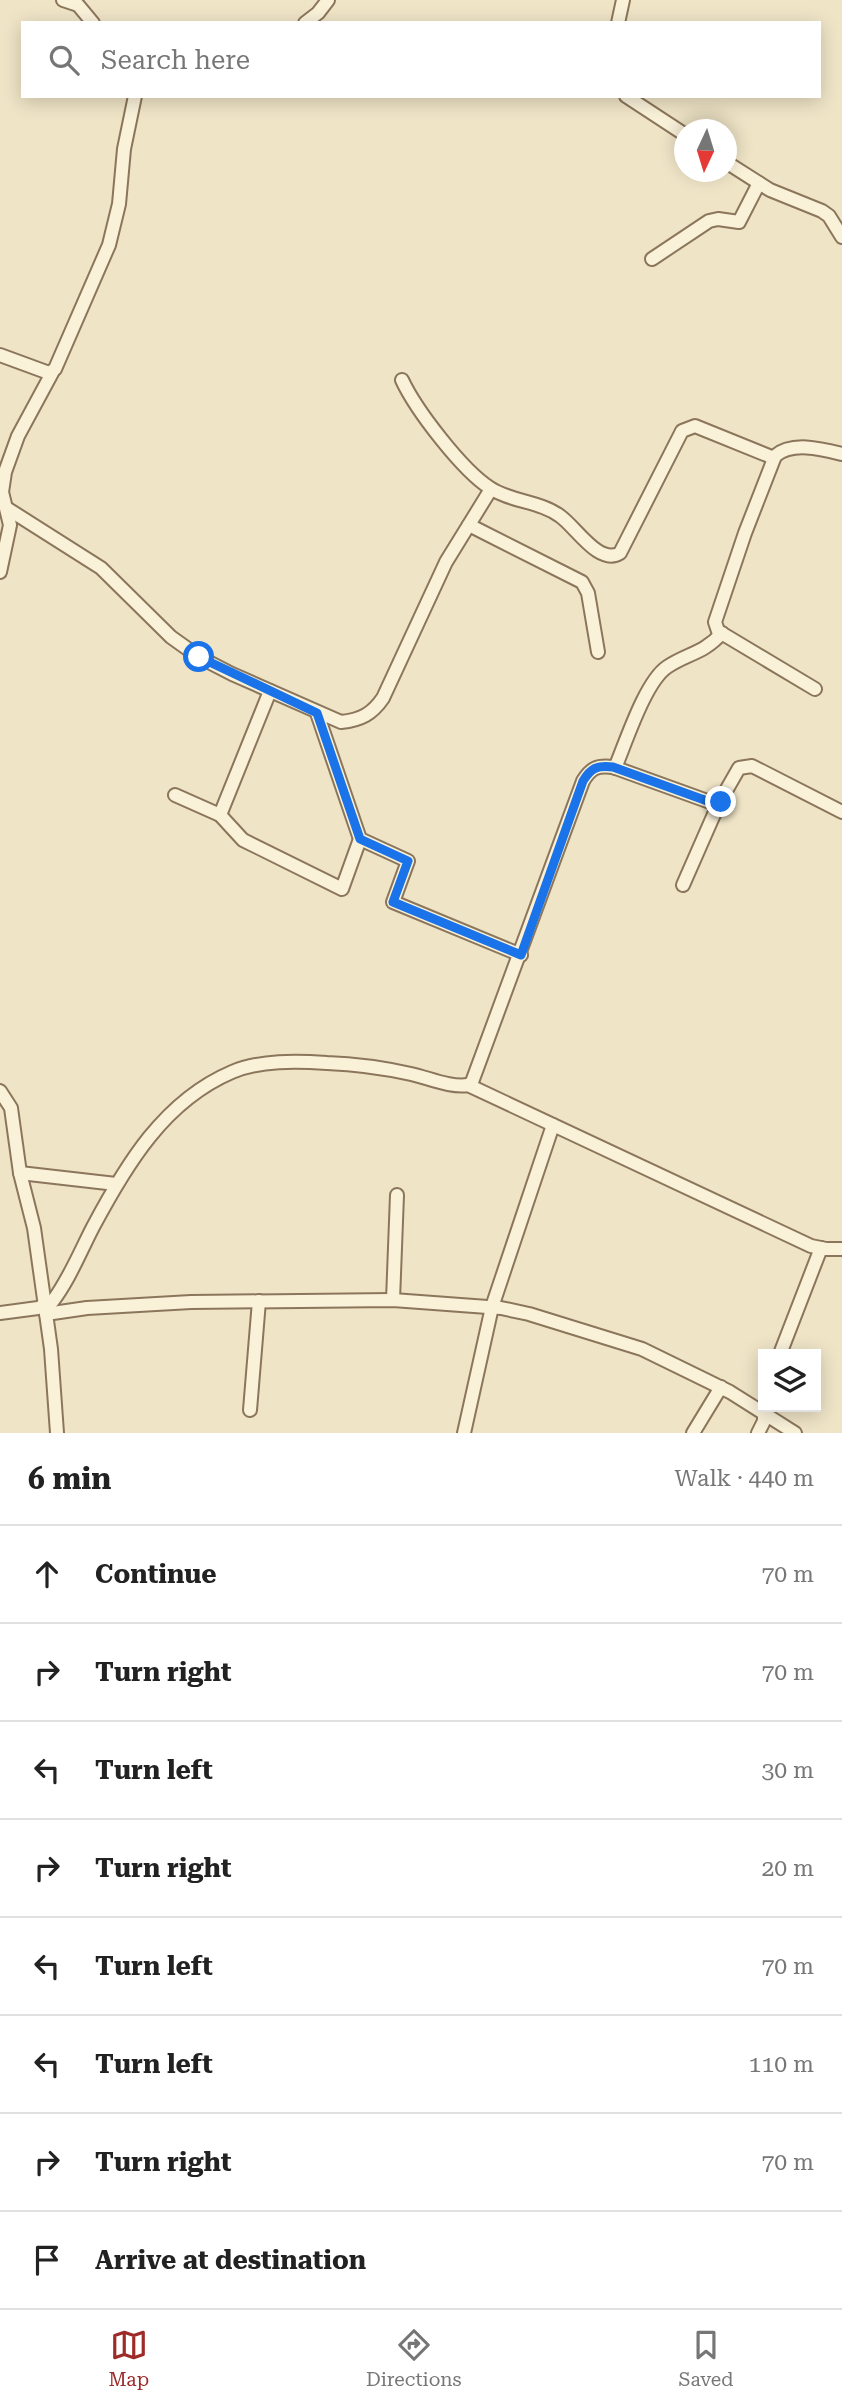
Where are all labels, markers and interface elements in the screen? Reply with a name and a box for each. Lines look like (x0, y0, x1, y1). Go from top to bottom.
search box (21, 21, 821, 98)
icon: search (45, 41, 83, 79)
text: Search here (101, 45, 250, 75)
north arrow (674, 119, 737, 182)
route start (183, 641, 214, 672)
route end (705, 786, 736, 817)
map controls (758, 1349, 821, 1412)
button: layers (758, 1349, 821, 1412)
text: 6 min (28, 1461, 111, 1496)
text: Walk · 440 m (675, 1465, 814, 1492)
icon: ahead (28, 1555, 66, 1593)
text: Continue (95, 1559, 217, 1589)
text: 70 m (761, 1561, 814, 1588)
icon: right (28, 1653, 66, 1691)
text: Turn right (95, 1657, 231, 1687)
text: 70 m (761, 1659, 814, 1686)
icon: left (28, 1751, 66, 1789)
text: Turn left (95, 1755, 213, 1785)
text: 30 m (761, 1757, 814, 1784)
icon: right (28, 1849, 66, 1887)
text: Turn right (95, 1853, 231, 1883)
text: 20 m (761, 1855, 814, 1882)
icon: left (28, 1947, 66, 1985)
text: Turn left (95, 1951, 213, 1981)
text: 70 m (761, 1953, 814, 1980)
icon: left (28, 2045, 66, 2083)
text: Turn left (95, 2049, 213, 2079)
text: 110 m (749, 2051, 814, 2078)
icon: right (28, 2143, 66, 2181)
text: Turn right (95, 2147, 231, 2177)
text: 70 m (761, 2149, 814, 2176)
icon: arrive (28, 2241, 66, 2279)
text: Arrive at destination (95, 2245, 366, 2275)
tab: Map (108, 2326, 149, 2391)
tab: Directions (366, 2326, 462, 2391)
tab: Saved (678, 2326, 734, 2391)

